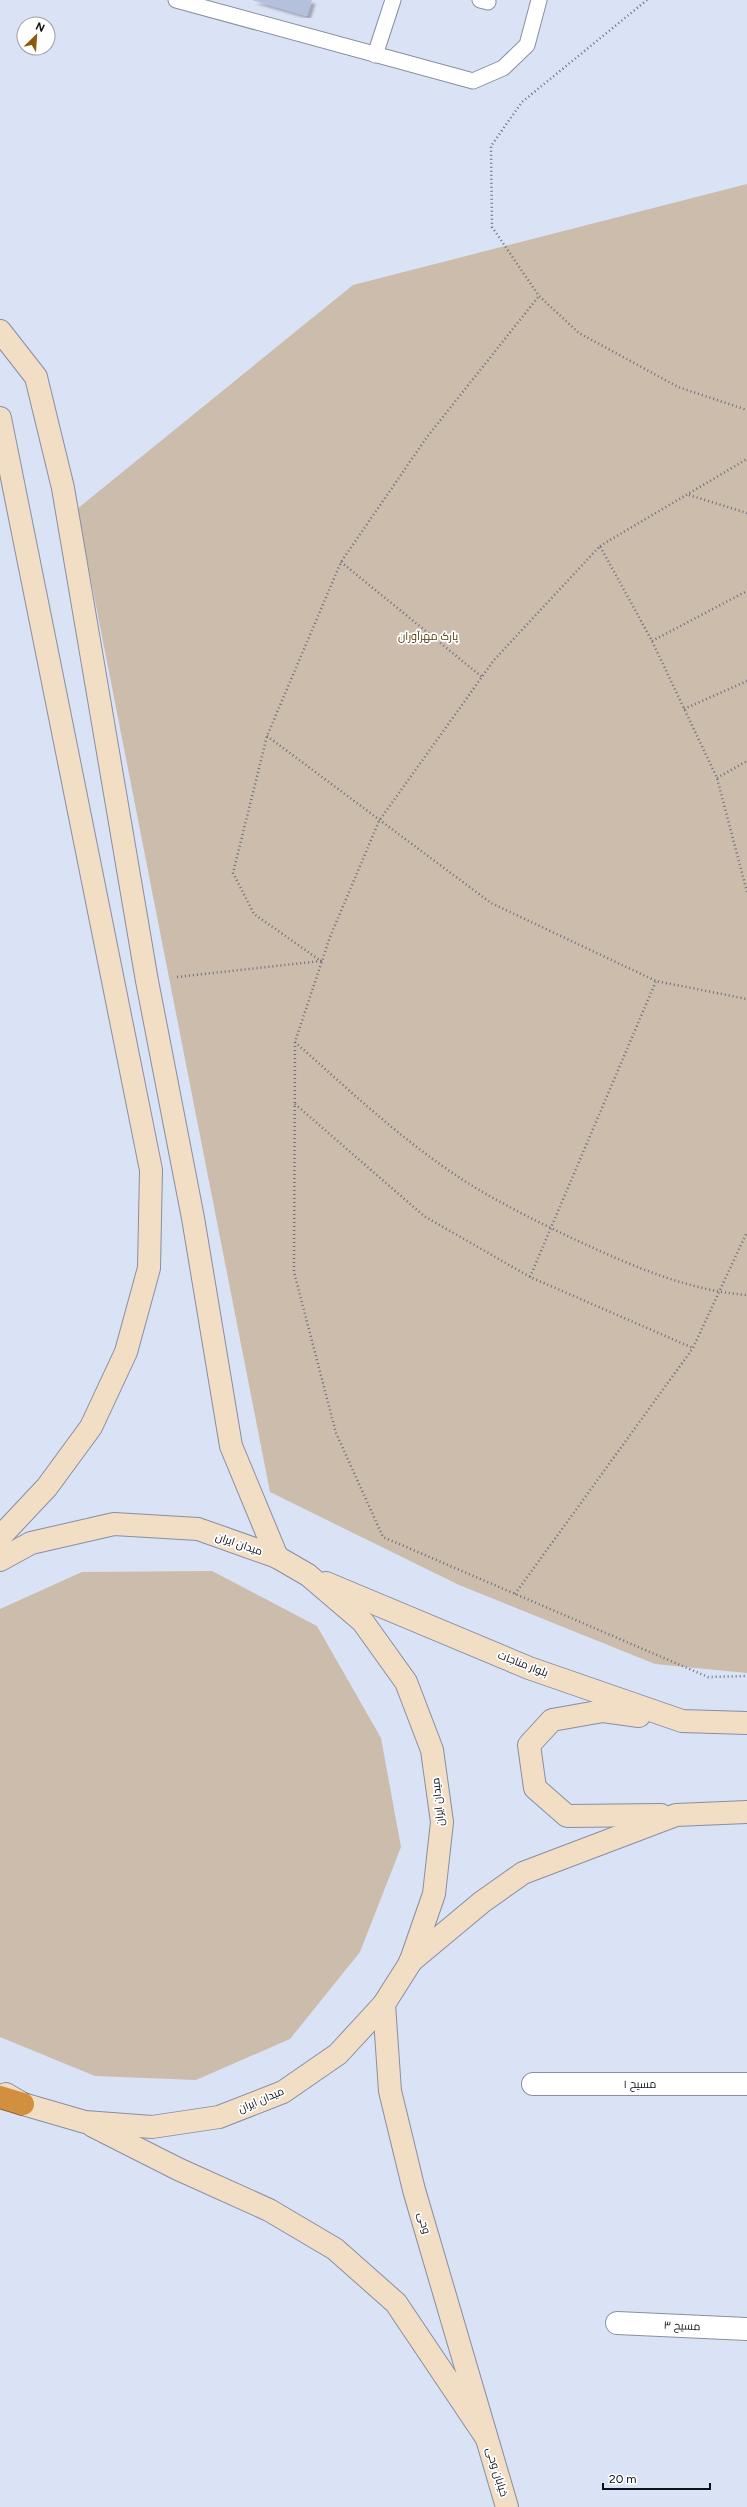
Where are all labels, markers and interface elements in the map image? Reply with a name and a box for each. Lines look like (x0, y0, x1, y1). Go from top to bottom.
north arrow (16, 16, 56, 56)
text: N (33, 20, 47, 35)
park label: پارک مهرآوران (398, 630, 458, 643)
street label: میدان ایران (214, 1530, 264, 1558)
street label: بلوار مناجات (496, 1648, 550, 1680)
street label: میدان ایران (429, 1777, 447, 1827)
street label: مسیح ۱ (624, 2078, 656, 2092)
street label: میدان ایران (236, 2085, 286, 2115)
street label: وحی (415, 2211, 433, 2235)
street label: مسیح ۳ (663, 2319, 701, 2334)
street label: خیابان وحی (483, 2446, 511, 2498)
scale bar (603, 2465, 710, 2491)
text: 20 m (609, 2472, 637, 2486)

